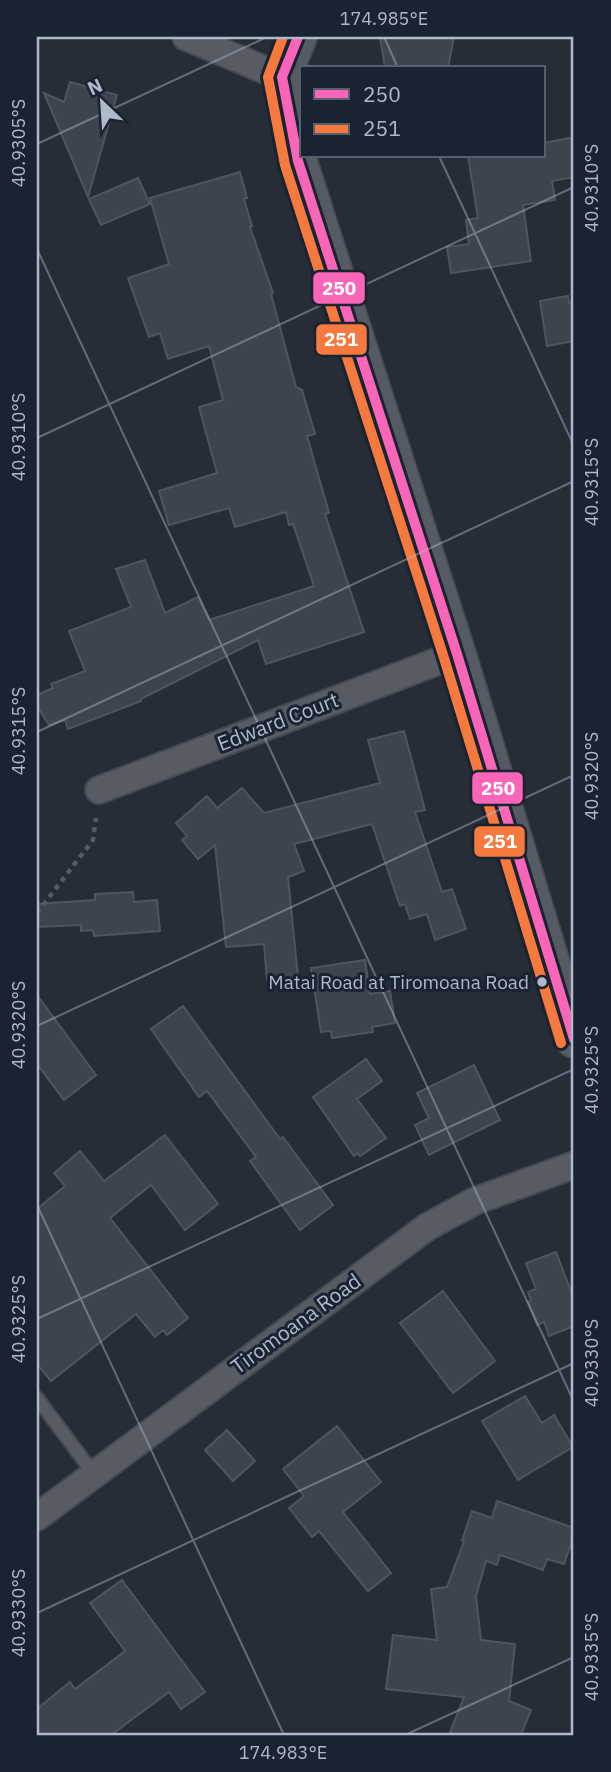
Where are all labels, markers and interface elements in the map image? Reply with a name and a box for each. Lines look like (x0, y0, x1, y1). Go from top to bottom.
text: 174.985°E (340, 7, 428, 30)
north arrow (66, 66, 136, 136)
legend (300, 66, 544, 158)
text: N (84, 73, 106, 100)
text: 250 (363, 80, 401, 108)
text: 40.9305°S (7, 99, 30, 187)
text: 251 (363, 114, 401, 142)
text: 40.9310°S (580, 144, 603, 232)
line badge: 250 (312, 271, 366, 305)
text: 250 (322, 276, 356, 300)
line badge: 251 (315, 323, 368, 356)
text: 251 (324, 327, 359, 351)
text: 40.9310°S (7, 393, 30, 481)
text: 40.9315°S (580, 438, 603, 526)
street label: Edward Court (213, 685, 342, 757)
text: 40.9315°S (7, 687, 30, 775)
text: 40.9320°S (580, 732, 603, 820)
line badge: 250 (471, 771, 524, 805)
text: 250 (481, 776, 515, 800)
line badge: 251 (473, 825, 526, 858)
text: 251 (483, 829, 518, 853)
place label: Matai Road at Tiromoana Road (268, 970, 529, 994)
marker: Matai Road at Tiromoana Road (535, 975, 549, 989)
text: 40.9320°S (7, 981, 30, 1069)
text: 40.9325°S (580, 1026, 603, 1114)
street label: Tiromoana Road (225, 1267, 366, 1380)
text: 40.9325°S (7, 1275, 30, 1363)
text: 40.9330°S (580, 1319, 603, 1407)
text: 40.9330°S (7, 1569, 30, 1657)
text: 40.9335°S (580, 1613, 603, 1701)
text: 174.983°E (239, 1741, 327, 1764)

